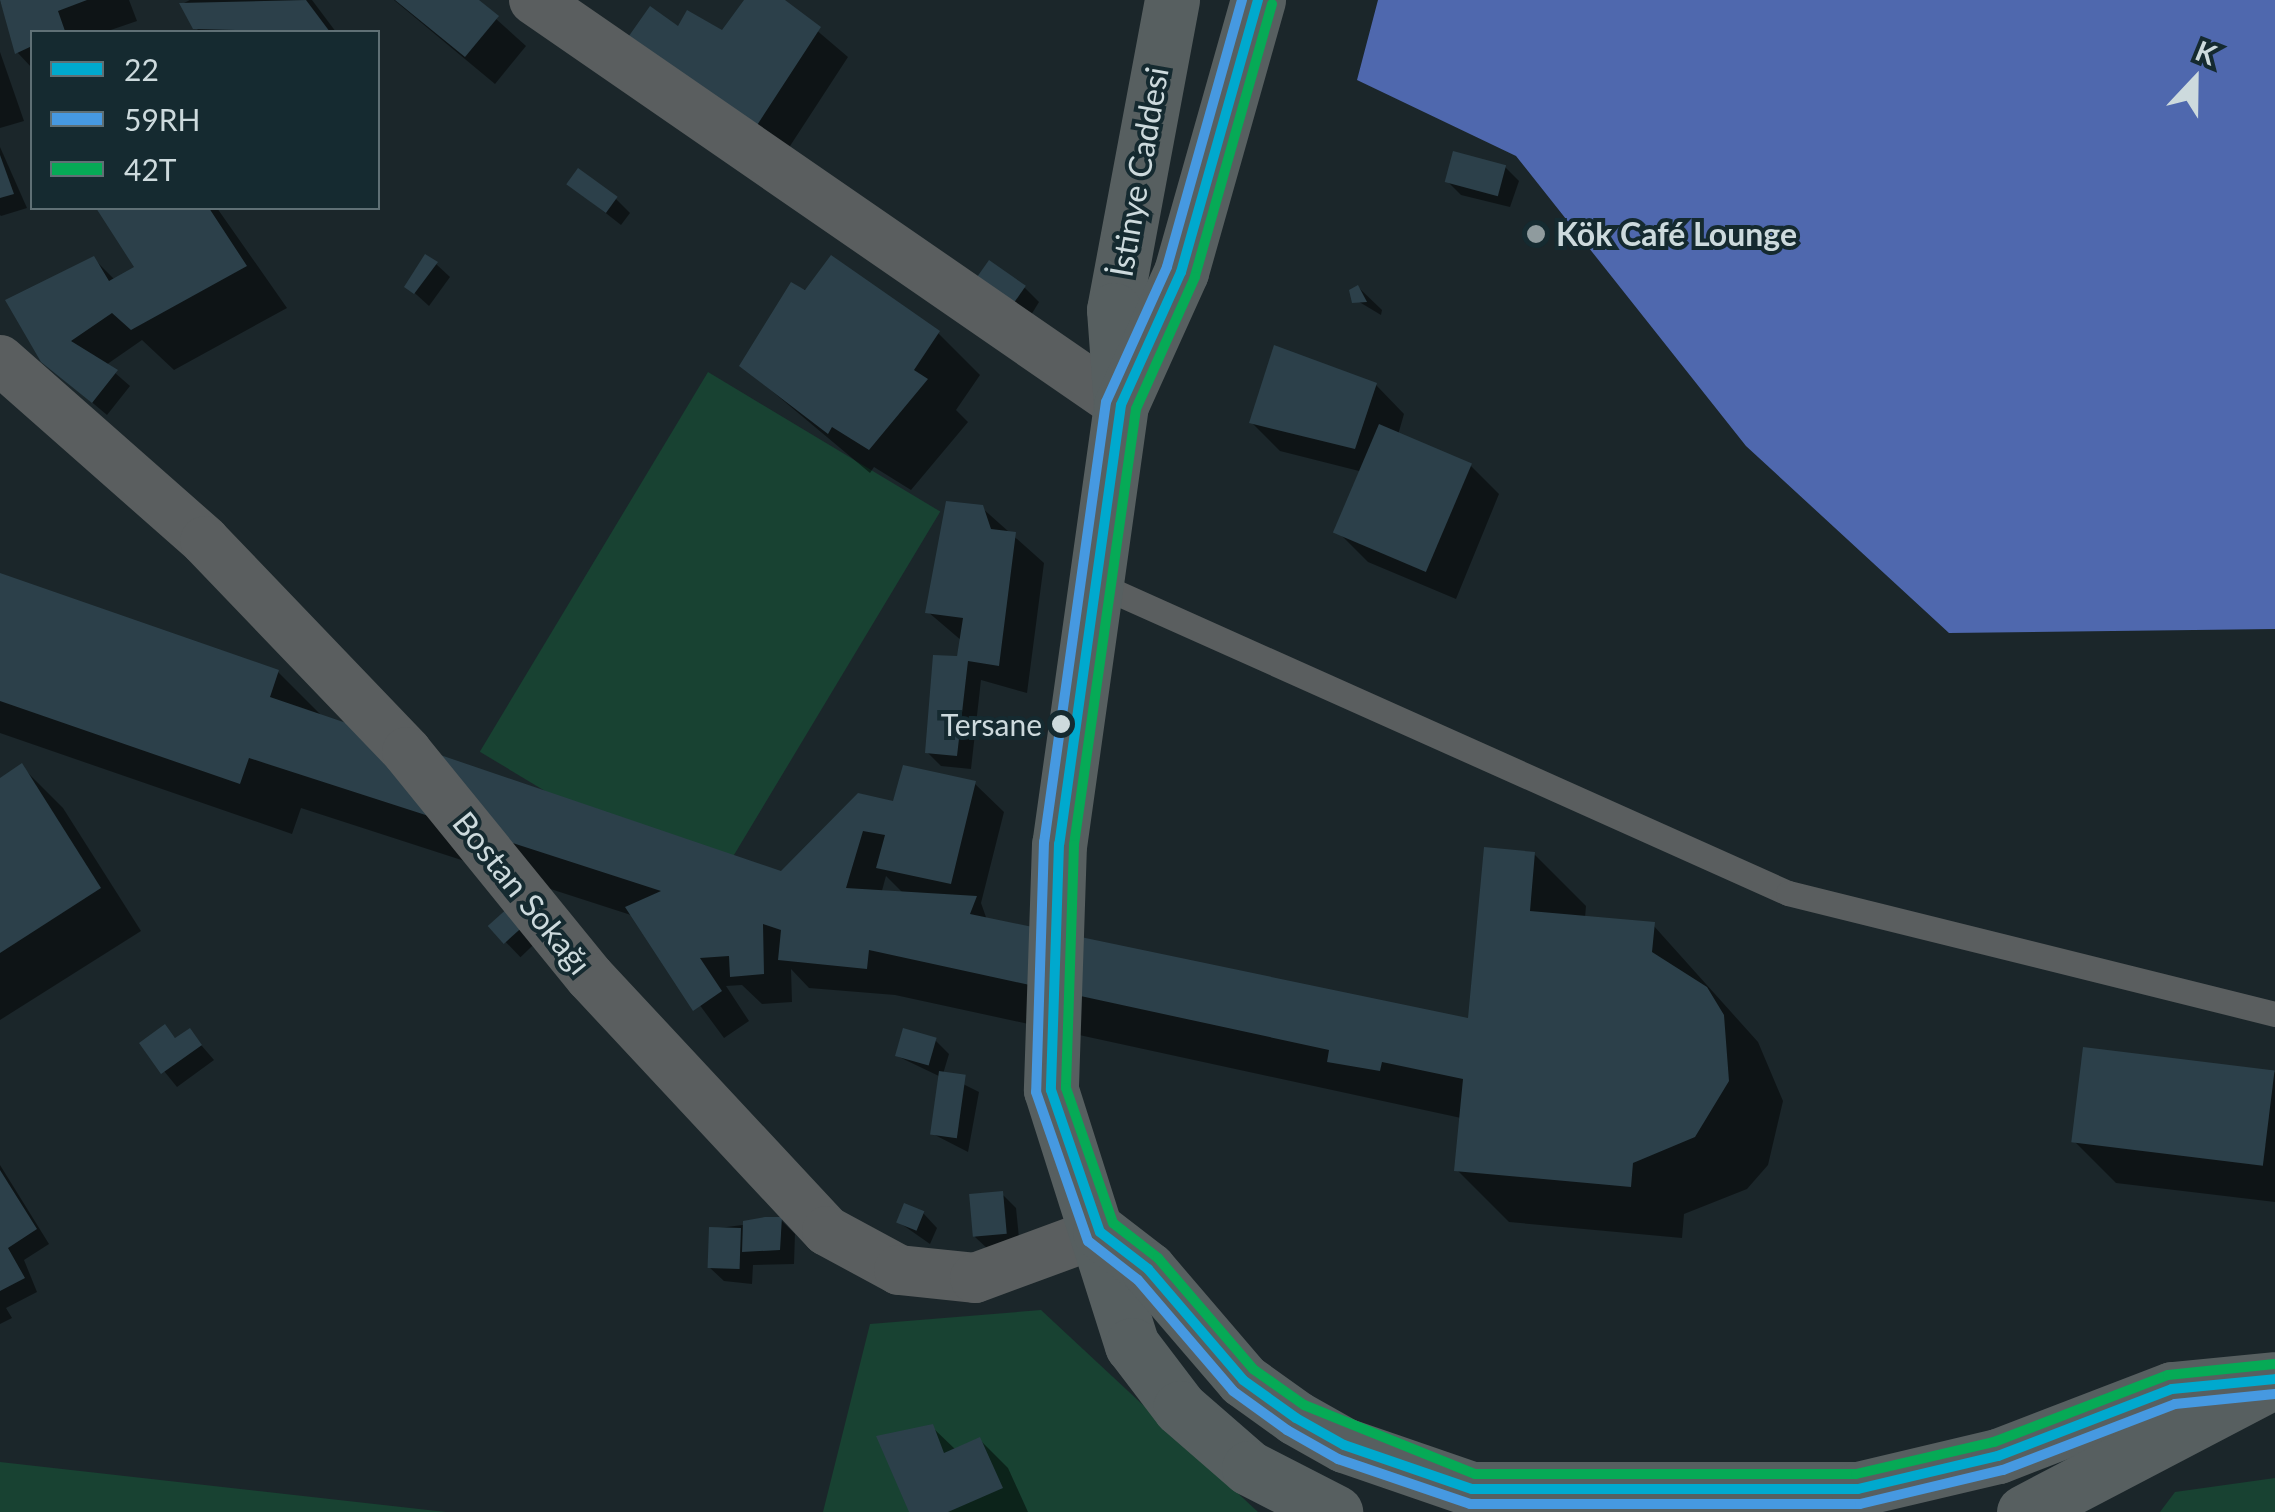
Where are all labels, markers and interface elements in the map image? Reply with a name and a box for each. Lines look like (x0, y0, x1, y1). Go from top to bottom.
legend (30, 30, 380, 210)
north arrow (2145, 30, 2245, 130)
text: K (2191, 33, 2222, 72)
text: 22 (124, 51, 159, 87)
street label: İstinye Caddesi (1102, 64, 1176, 280)
text: 59RH (124, 101, 201, 137)
text: 42T (124, 151, 177, 187)
place label: Kök Café Lounge (1556, 215, 1797, 253)
marker: Kök Café Lounge (1525, 223, 1547, 245)
place label: Tersane (941, 706, 1042, 742)
marker: Tersane (1051, 714, 1071, 734)
street label: Bostan Sokağı (445, 804, 599, 982)

